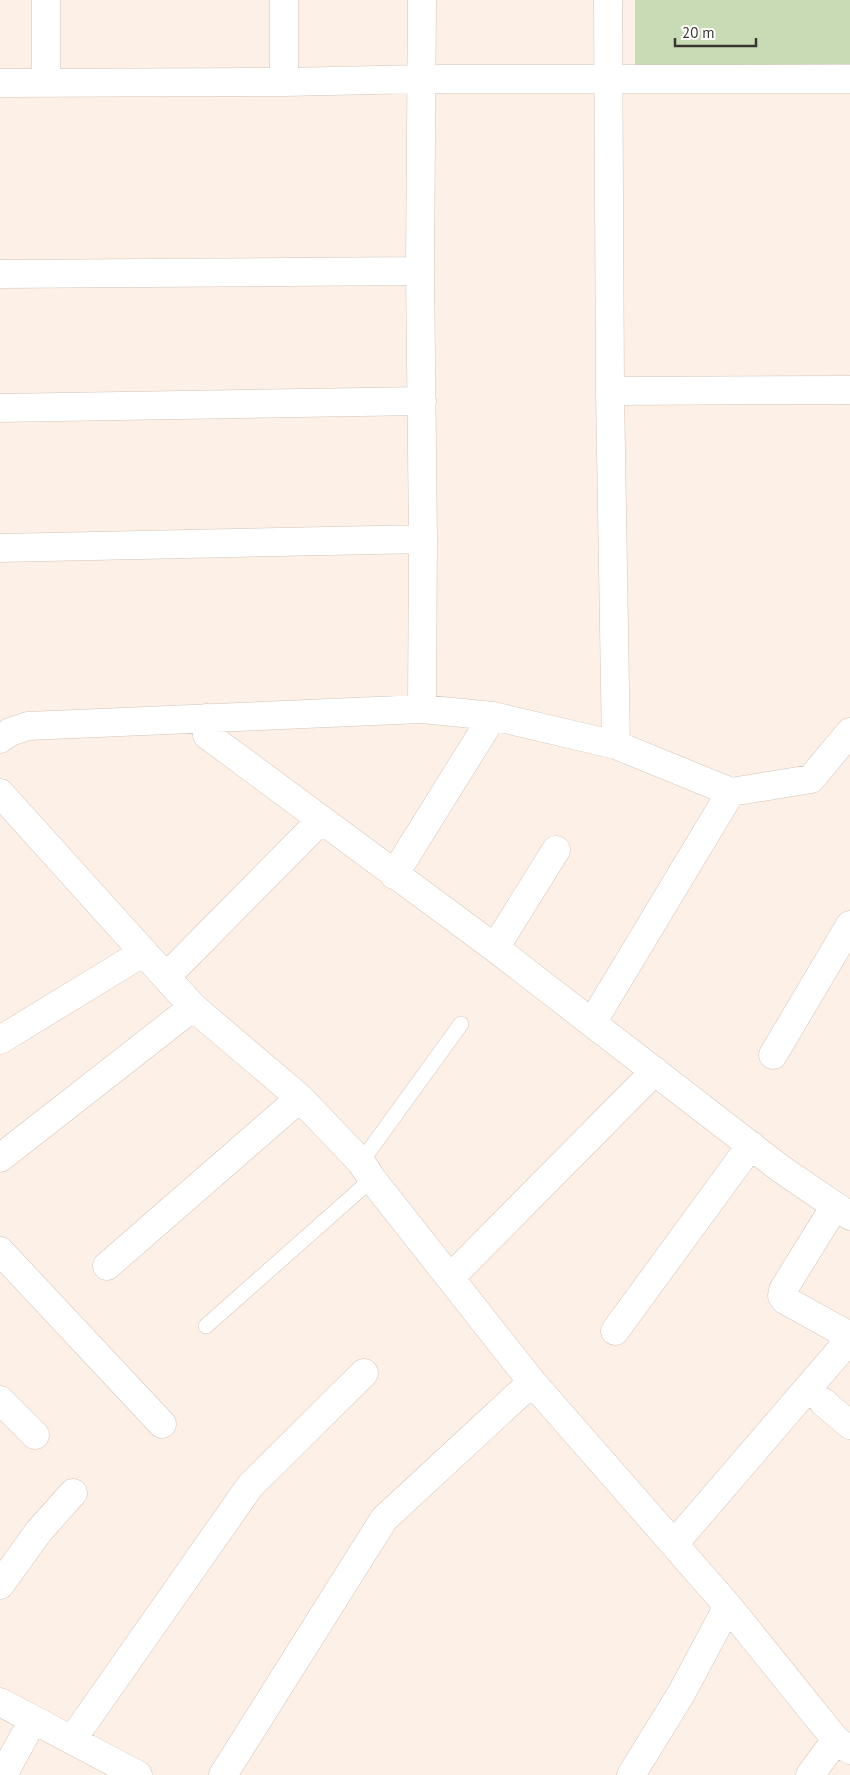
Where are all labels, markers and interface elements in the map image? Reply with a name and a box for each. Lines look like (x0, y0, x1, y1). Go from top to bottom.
scale bar (675, 15, 756, 47)
text: 20 m (682, 23, 715, 42)

